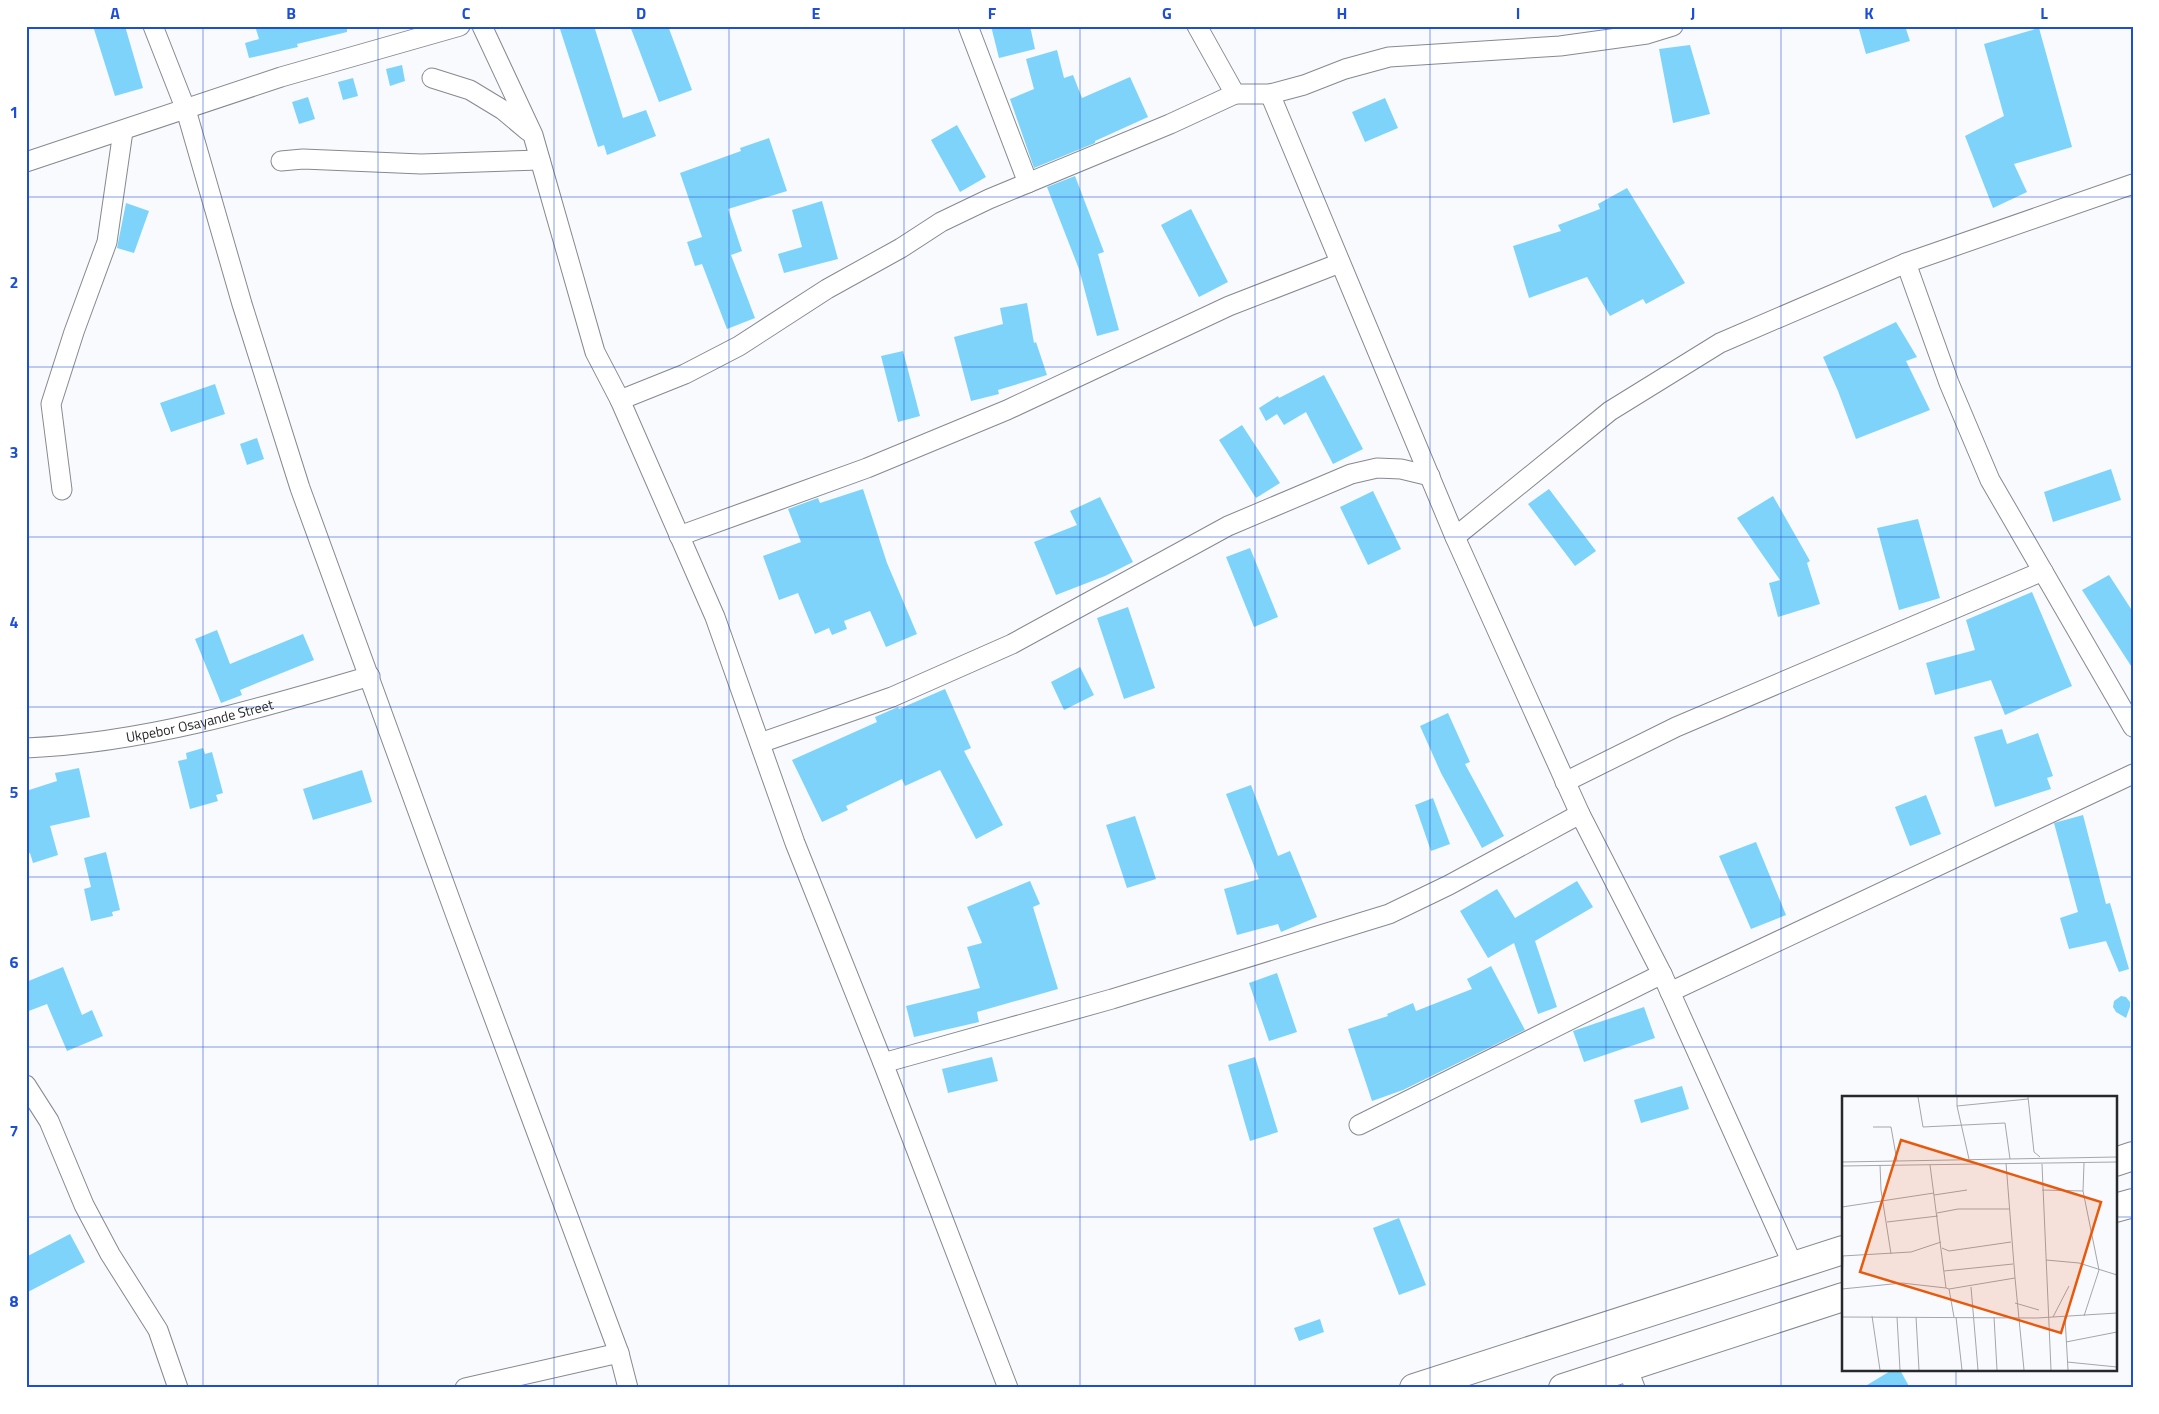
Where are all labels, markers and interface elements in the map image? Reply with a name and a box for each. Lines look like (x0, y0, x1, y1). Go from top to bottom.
text: A (110, 1, 120, 25)
text: B (286, 1, 296, 25)
text: C (462, 1, 471, 25)
text: D (636, 1, 646, 25)
text: E (812, 1, 821, 25)
text: F (988, 1, 997, 25)
text: G (1162, 1, 1172, 25)
text: H (1337, 1, 1347, 25)
text: I (1516, 1, 1520, 25)
text: J (1691, 1, 1695, 25)
text: K (1864, 1, 1874, 25)
text: L (2040, 1, 2048, 25)
text: 1 (10, 100, 18, 124)
text: 2 (10, 270, 18, 294)
text: 3 (10, 440, 18, 464)
text: 4 (10, 610, 19, 634)
street label: Ukpebor Osayande Street (124, 693, 276, 747)
text: 5 (10, 780, 19, 804)
text: 6 (10, 950, 19, 974)
inset map (1842, 1096, 2116, 1372)
text: 7 (10, 1119, 18, 1143)
text: 8 (10, 1289, 19, 1313)

